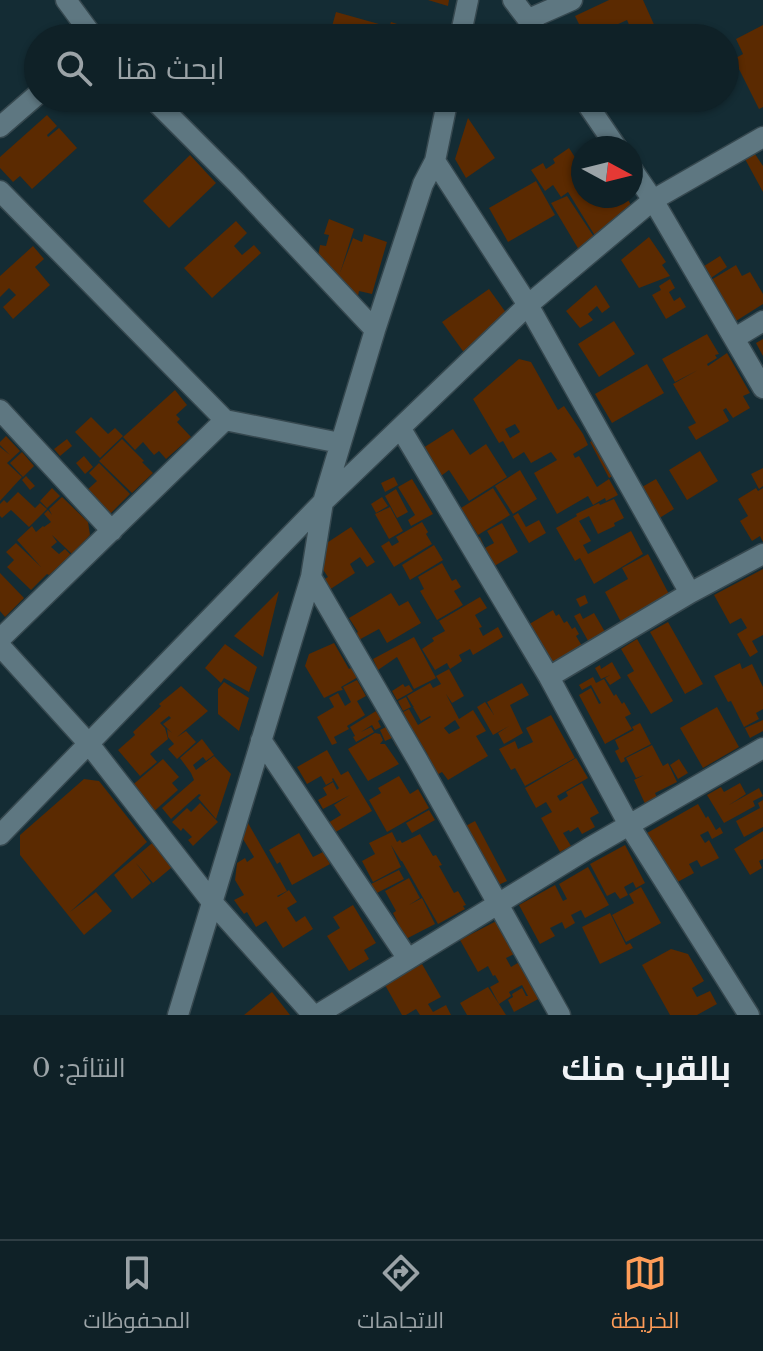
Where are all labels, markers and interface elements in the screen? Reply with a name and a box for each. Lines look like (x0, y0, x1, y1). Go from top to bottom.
search box (24, 24, 739, 112)
icon: search (52, 46, 96, 90)
text: ابحث هنا (116, 50, 225, 87)
north arrow (571, 136, 643, 208)
text: بالقرب منك (562, 1047, 731, 1089)
text: النتائج: 0 (32, 1052, 126, 1084)
tab: المحفوظات (83, 1251, 190, 1341)
tab: الاتجاهات (357, 1251, 444, 1341)
tab: الخريطة (611, 1251, 680, 1341)

